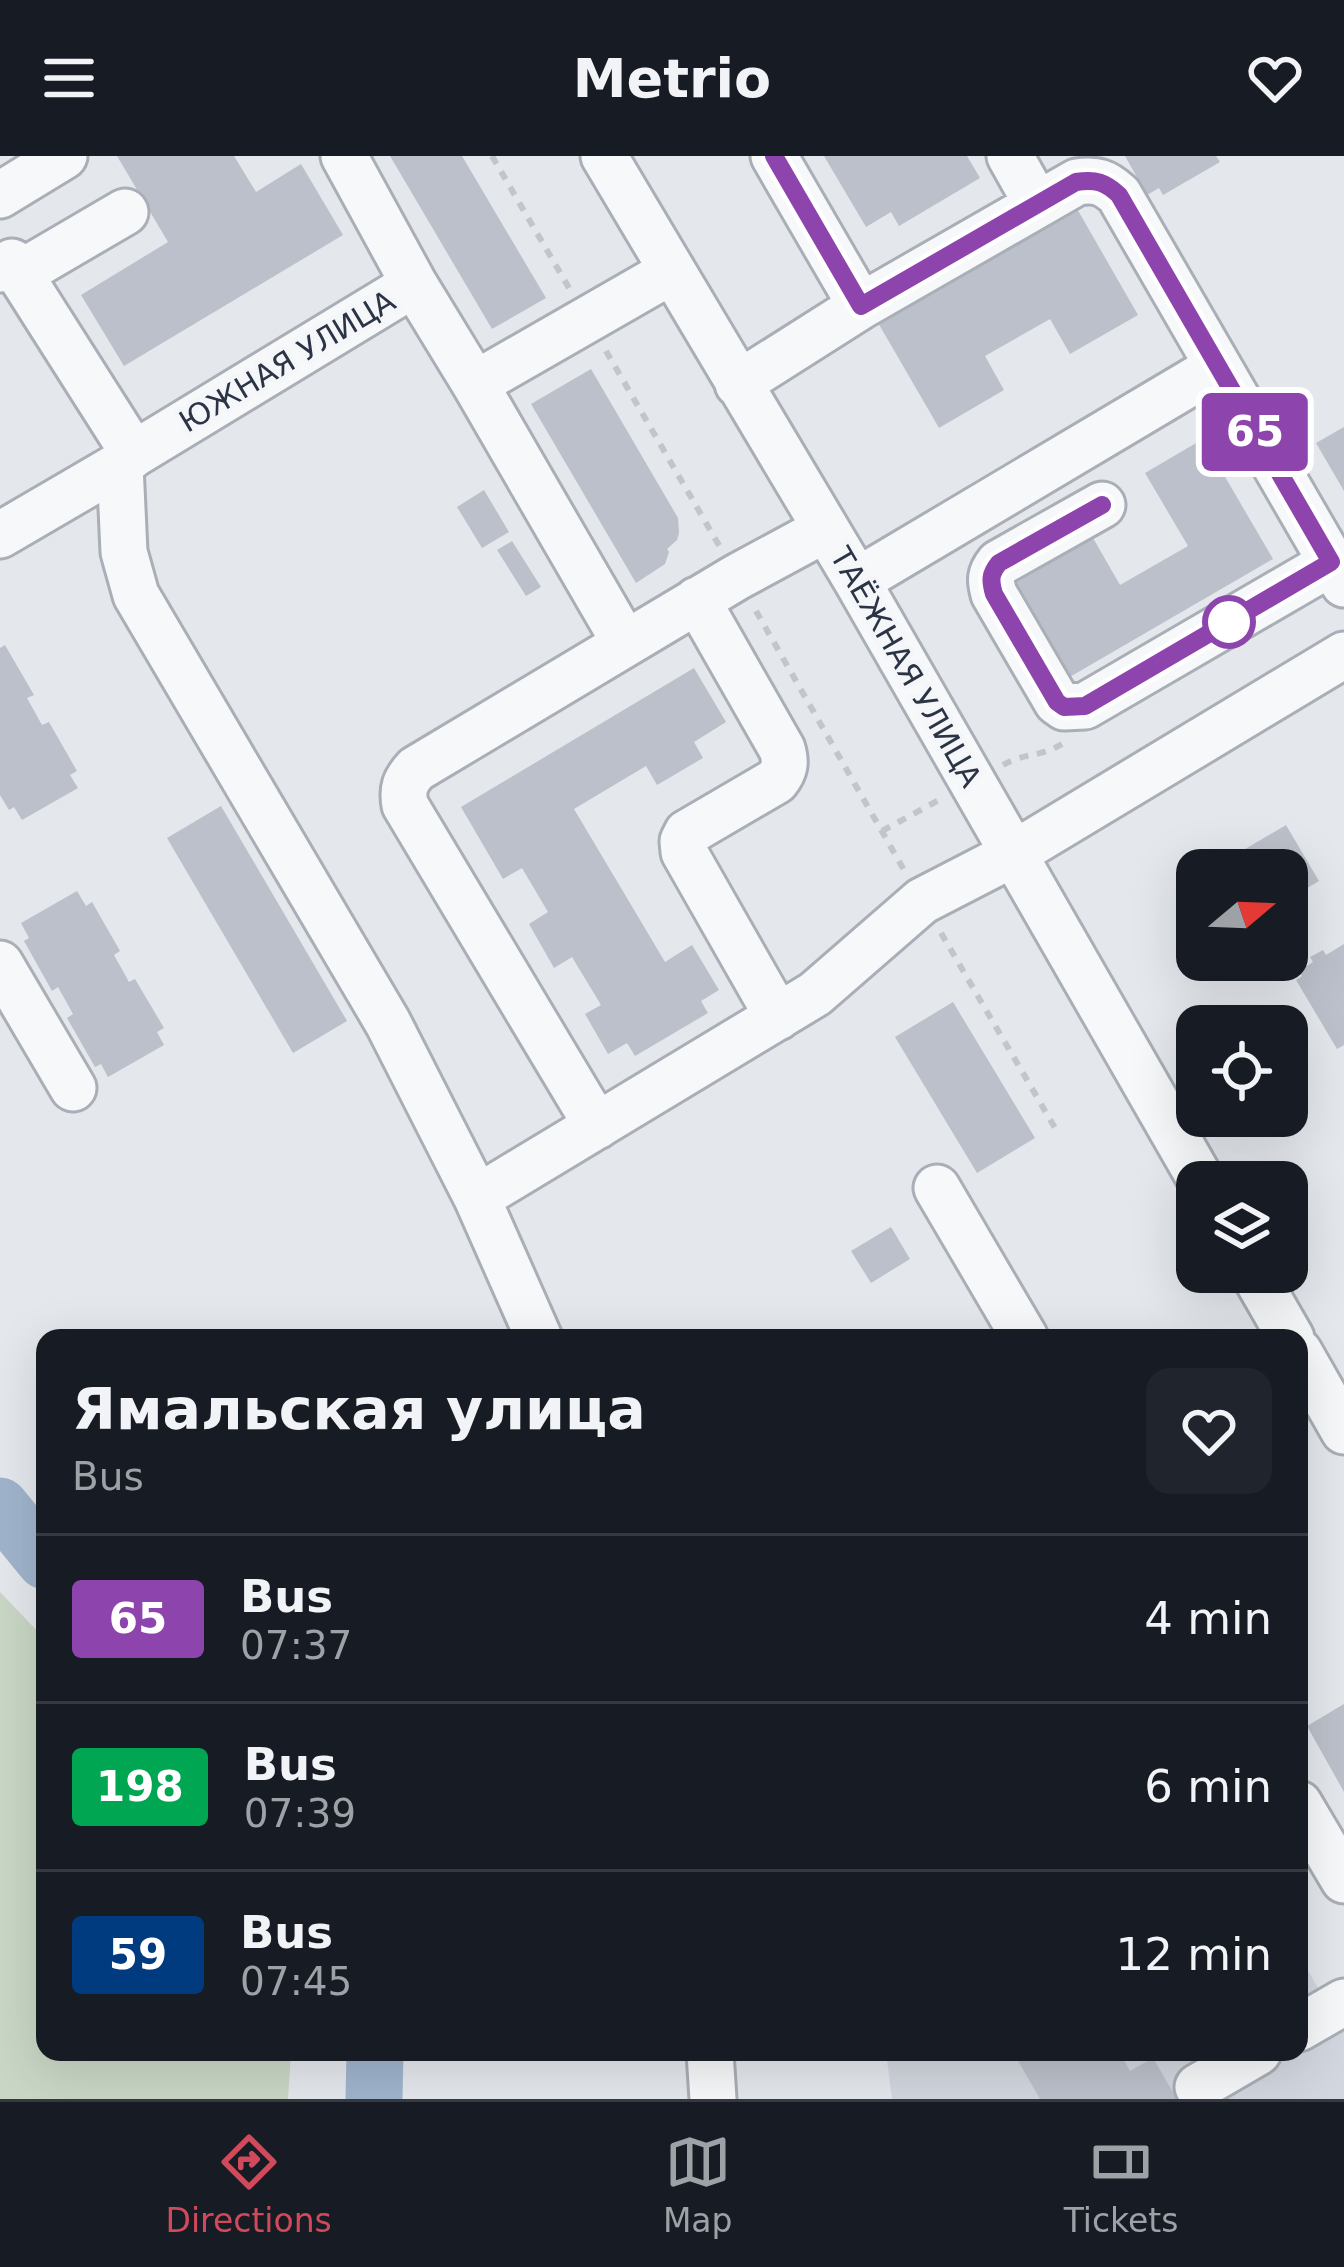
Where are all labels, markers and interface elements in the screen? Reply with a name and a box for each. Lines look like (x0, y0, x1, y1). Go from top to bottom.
icon: menu (36, 45, 102, 111)
icon: heart (1242, 45, 1308, 111)
text: Metrio (573, 47, 771, 110)
street label: ЮЖНАЯ УЛИЦА (173, 283, 402, 439)
line badge: 65 (1201, 393, 1309, 471)
text: 65 (1226, 407, 1284, 456)
street label: ТАЁЖНАЯ УЛИЦА (823, 540, 989, 793)
unlabelled marker (1204, 597, 1254, 647)
north arrow (1176, 849, 1308, 981)
map controls (1176, 849, 1308, 1293)
button: locate (1176, 1005, 1308, 1137)
button: layers (1176, 1161, 1308, 1293)
button: heart (1146, 1368, 1272, 1494)
text: Ямальская улица (72, 1376, 646, 1442)
text: Bus (72, 1454, 144, 1499)
text: Bus (240, 1570, 333, 1623)
text: 4 min (1144, 1592, 1272, 1645)
text: 65 (109, 1594, 167, 1643)
text: 07:37 (240, 1623, 352, 1668)
text: Bus (244, 1738, 337, 1791)
text: 6 min (1144, 1760, 1272, 1813)
text: 198 (96, 1762, 184, 1811)
text: 07:39 (244, 1791, 356, 1836)
text: Bus (240, 1906, 333, 1959)
text: 12 min (1116, 1928, 1272, 1981)
text: 59 (109, 1930, 167, 1979)
text: 07:45 (240, 1959, 352, 2004)
tab: Directions (166, 2129, 332, 2240)
tab: Map (663, 2129, 733, 2240)
tab: Tickets (1064, 2129, 1178, 2240)

